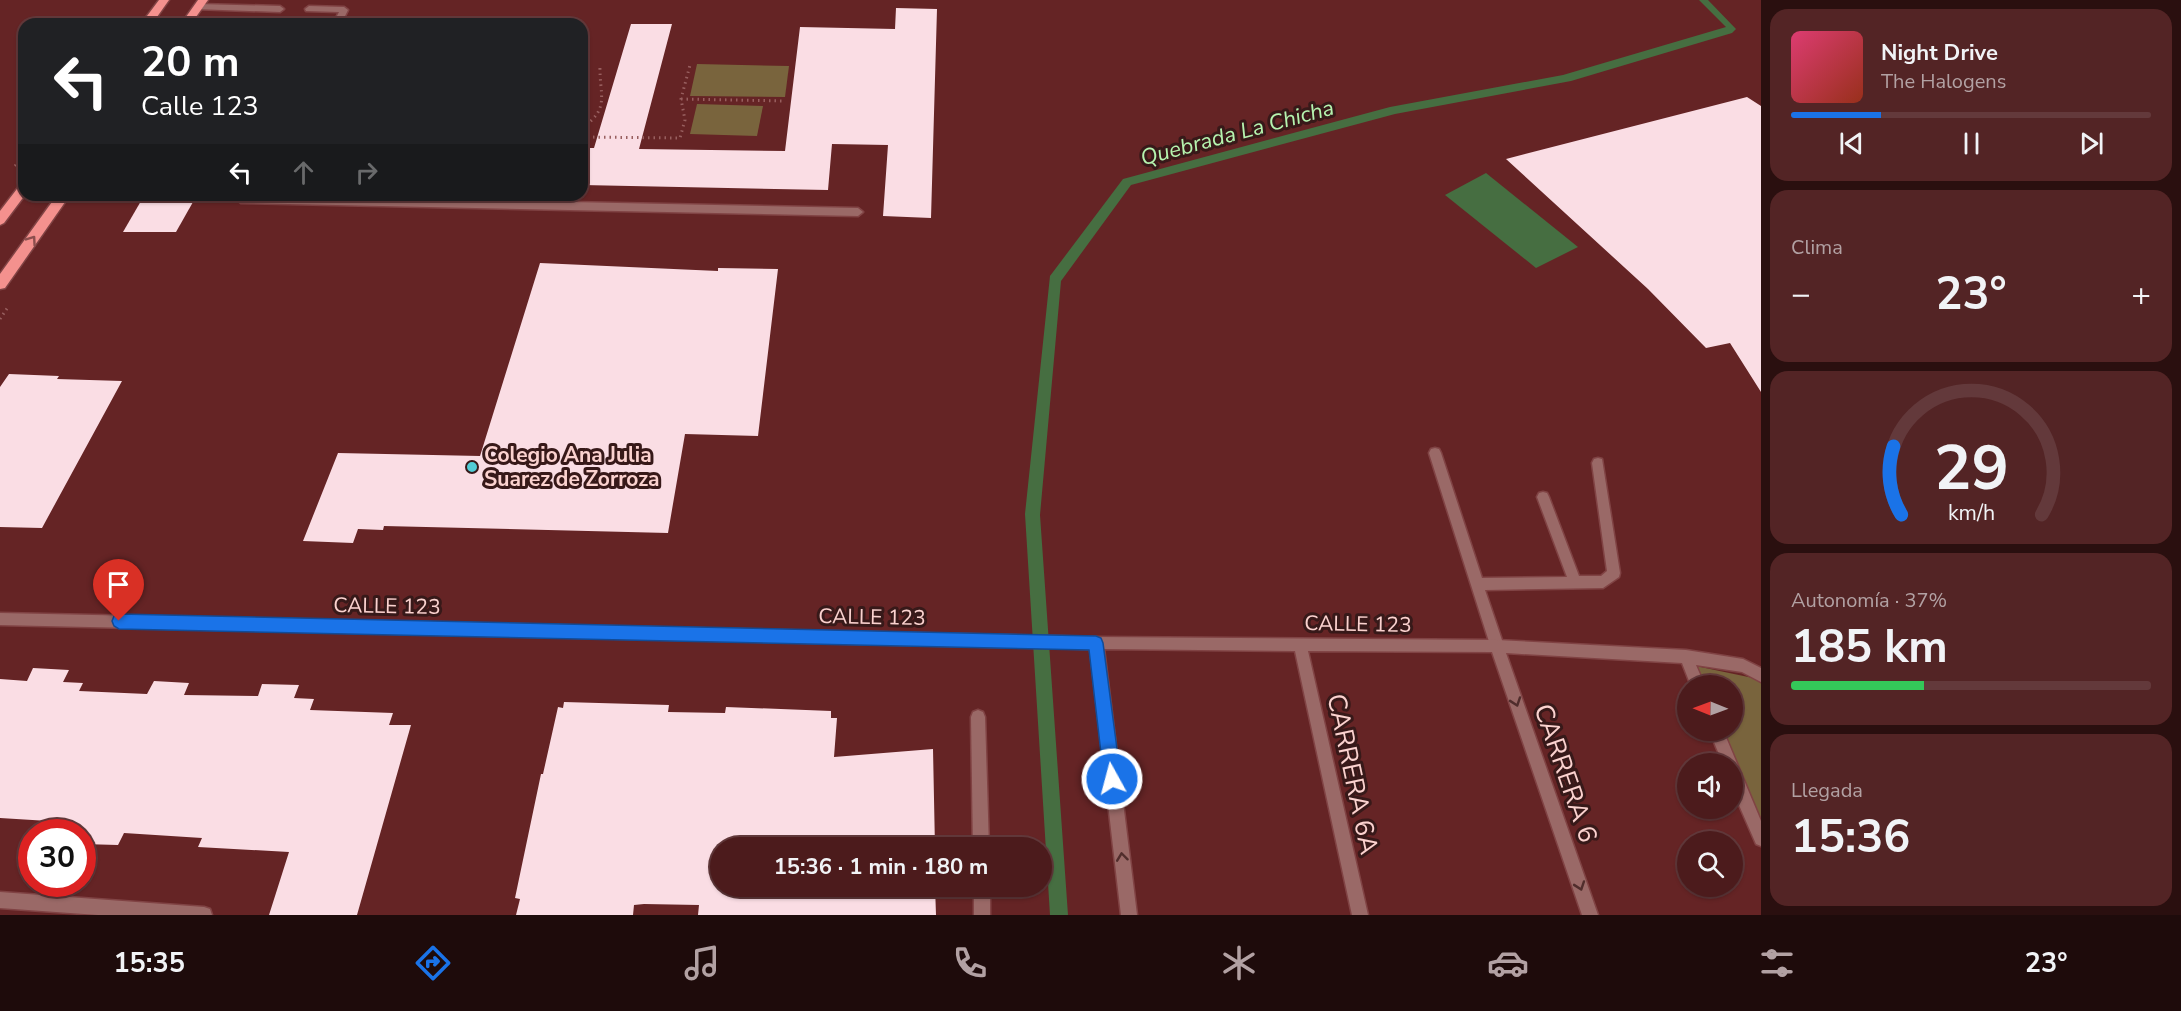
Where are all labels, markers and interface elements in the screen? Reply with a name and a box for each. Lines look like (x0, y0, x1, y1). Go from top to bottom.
text: 20 m (141, 34, 240, 91)
text: Night Drive (1881, 38, 1998, 68)
icon: left (42, 42, 120, 120)
text: The Halogens (1881, 68, 2006, 95)
text: Calle 123 (141, 88, 259, 125)
water label: Quebrada La Chicha (1137, 93, 1337, 173)
icon: previous (1835, 127, 1868, 160)
icon: pause (1955, 127, 1988, 160)
icon: next (2075, 127, 2108, 160)
icon: left (224, 156, 257, 189)
icon: ahead (287, 156, 320, 189)
icon: right (350, 156, 383, 189)
text: Clima (1791, 234, 1843, 261)
one-way arrow (25, 235, 36, 246)
text: 23° (1935, 264, 2007, 325)
text: − (1791, 272, 1811, 317)
text: + (2131, 272, 2151, 317)
text: 29 (1934, 426, 2008, 511)
place label: Colegio Ana Julia Suarez de Zorroza (484, 441, 660, 493)
marker: Colegio Ana Julia Suarez de Zorroza (465, 460, 479, 474)
text: km/h (1947, 498, 1995, 528)
pin (93, 559, 144, 621)
icon: arrive (102, 568, 135, 601)
text: Autonomía · 37% (1791, 587, 1947, 614)
street label: CALLE 123 (333, 591, 441, 621)
street label: CALLE 123 (818, 602, 926, 632)
street label: CALLE 123 (1304, 609, 1412, 639)
text: 185 km (1791, 617, 1948, 678)
north arrow (1677, 675, 1743, 741)
map controls (1677, 675, 1743, 897)
street label: CARRERA 6A (1318, 691, 1387, 858)
one-way arrow (1509, 696, 1522, 707)
street label: CARRERA 6 (1525, 699, 1606, 847)
position arrow (1080, 747, 1144, 811)
button: sound (1677, 753, 1743, 819)
text: Llegada (1791, 777, 1863, 804)
text: 15:36 (1791, 807, 1910, 868)
speed limit sign: 30 (18, 819, 96, 897)
button: search (1677, 831, 1743, 897)
text: 15:36 · 1 min · 180 m (774, 852, 988, 882)
one-way arrow (1116, 852, 1128, 862)
one-way arrow (1573, 880, 1586, 891)
icon: directions (412, 942, 454, 984)
icon: music (681, 942, 723, 984)
icon: phone (949, 942, 991, 984)
icon: climate (1218, 942, 1260, 984)
icon: car (1487, 942, 1529, 984)
icon: filters (1756, 942, 1798, 984)
text: 15:35 (113, 945, 185, 982)
text: 23° (2025, 945, 2067, 982)

